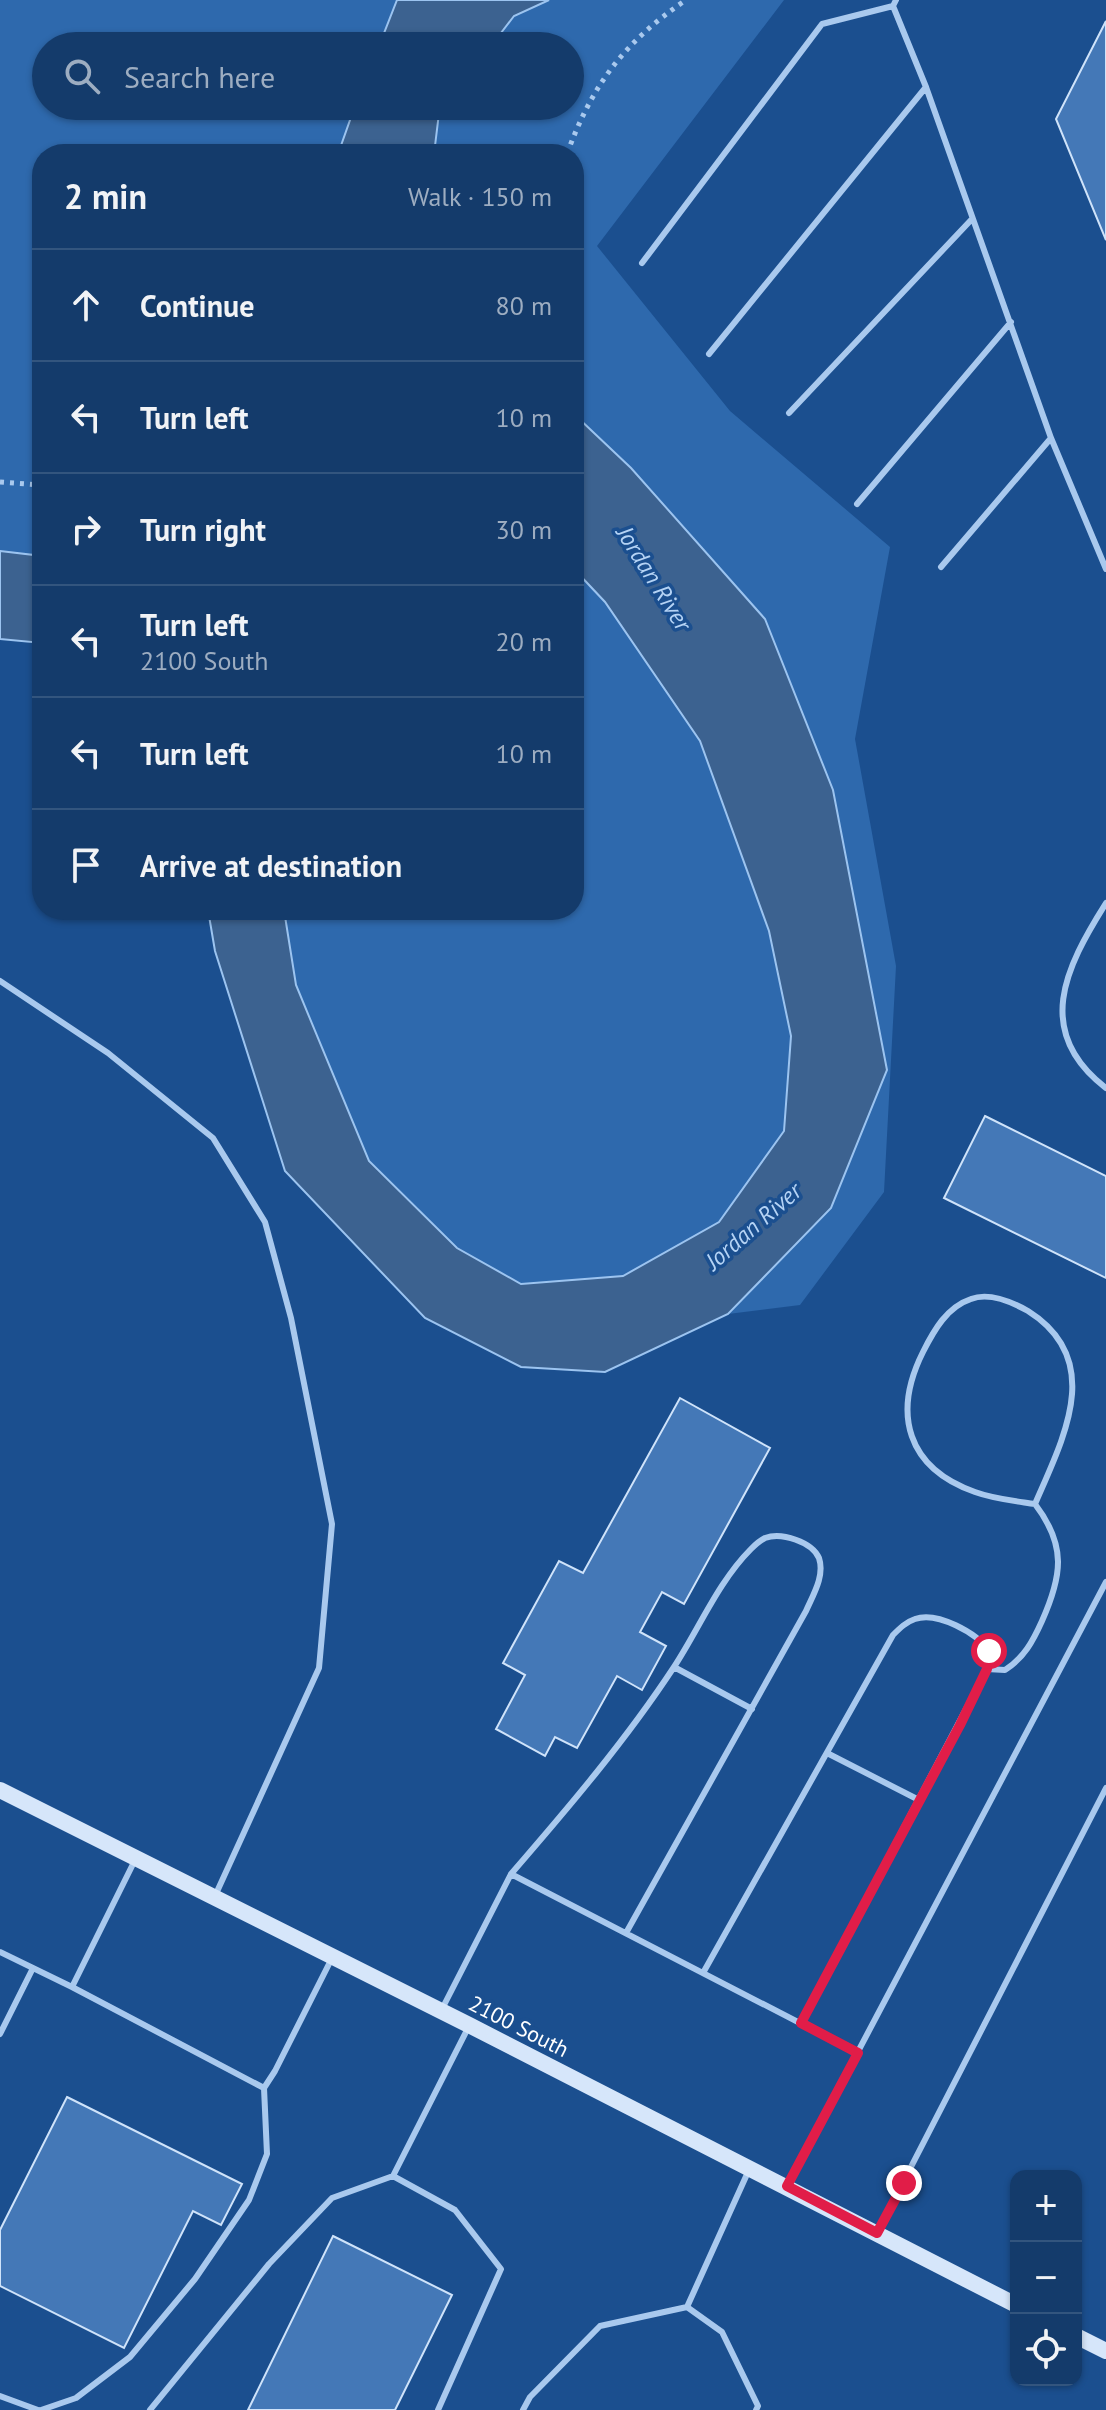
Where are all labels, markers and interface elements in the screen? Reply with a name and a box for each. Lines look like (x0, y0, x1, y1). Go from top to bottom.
search box (32, 32, 584, 120)
icon: search (60, 54, 104, 98)
text: Search here (124, 57, 275, 96)
text: 2 min (64, 174, 147, 218)
text: Walk · 150 m (408, 180, 552, 213)
icon: ahead (64, 283, 108, 327)
text: Continue (140, 286, 254, 325)
text: 80 m (496, 289, 552, 322)
icon: left (64, 395, 108, 439)
text: Turn left (140, 398, 248, 437)
text: 10 m (496, 401, 552, 434)
icon: right (64, 507, 108, 551)
text: Turn right (140, 510, 266, 549)
text: 30 m (496, 513, 552, 546)
water label: Jordan River (609, 518, 700, 638)
text: Turn left (140, 605, 248, 644)
icon: left (64, 619, 108, 663)
text: 20 m (496, 625, 552, 658)
text: 2100 South (140, 644, 268, 677)
icon: left (64, 731, 108, 775)
text: Turn left (140, 734, 248, 773)
text: 10 m (496, 737, 552, 770)
icon: arrive (64, 843, 108, 887)
text: Arrive at destination (140, 846, 402, 885)
water label: Jordan River (697, 1174, 809, 1278)
route start (971, 1633, 1007, 1669)
street label: 2100 South (464, 1989, 574, 2063)
route end (886, 2165, 922, 2201)
map controls (1010, 2170, 1082, 2386)
button: + (1010, 2170, 1082, 2242)
button: − (1010, 2242, 1082, 2314)
button: locate (1010, 2314, 1082, 2386)

